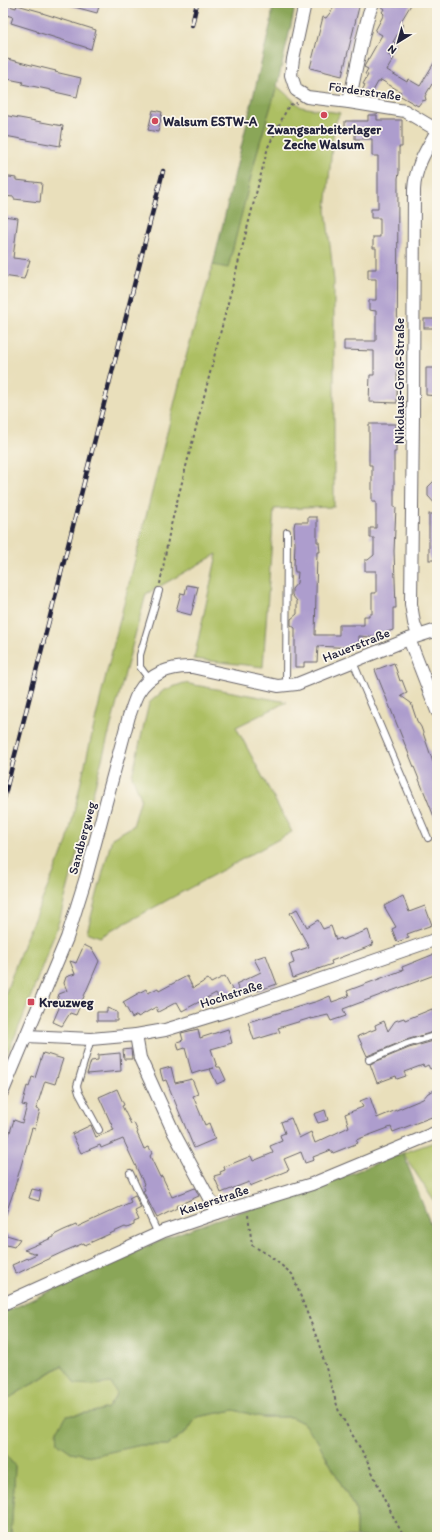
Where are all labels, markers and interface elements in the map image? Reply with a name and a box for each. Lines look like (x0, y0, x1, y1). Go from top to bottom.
north arrow (378, 22, 418, 62)
text: N (385, 42, 399, 57)
street label: Förderstraße (328, 79, 402, 103)
marker: Zwangsarbeiterlager Zeche Walsum (319, 110, 329, 120)
place label: Walsum ESTW-A (163, 114, 258, 129)
marker: Walsum ESTW-A (150, 116, 160, 126)
place label: Zwangsarbeiterlager Zeche Walsum (267, 122, 382, 152)
street label: Nikolaus-Groß-Straße (392, 318, 407, 444)
street label: Hauerstraße (320, 625, 392, 665)
street label: Sandbergweg (65, 800, 99, 876)
street label: Hochstraße (198, 977, 264, 1011)
place label: Kreuzweg (39, 995, 94, 1011)
marker: Kreuzweg (26, 997, 36, 1007)
street label: Kaiserstraße (177, 1182, 251, 1218)

